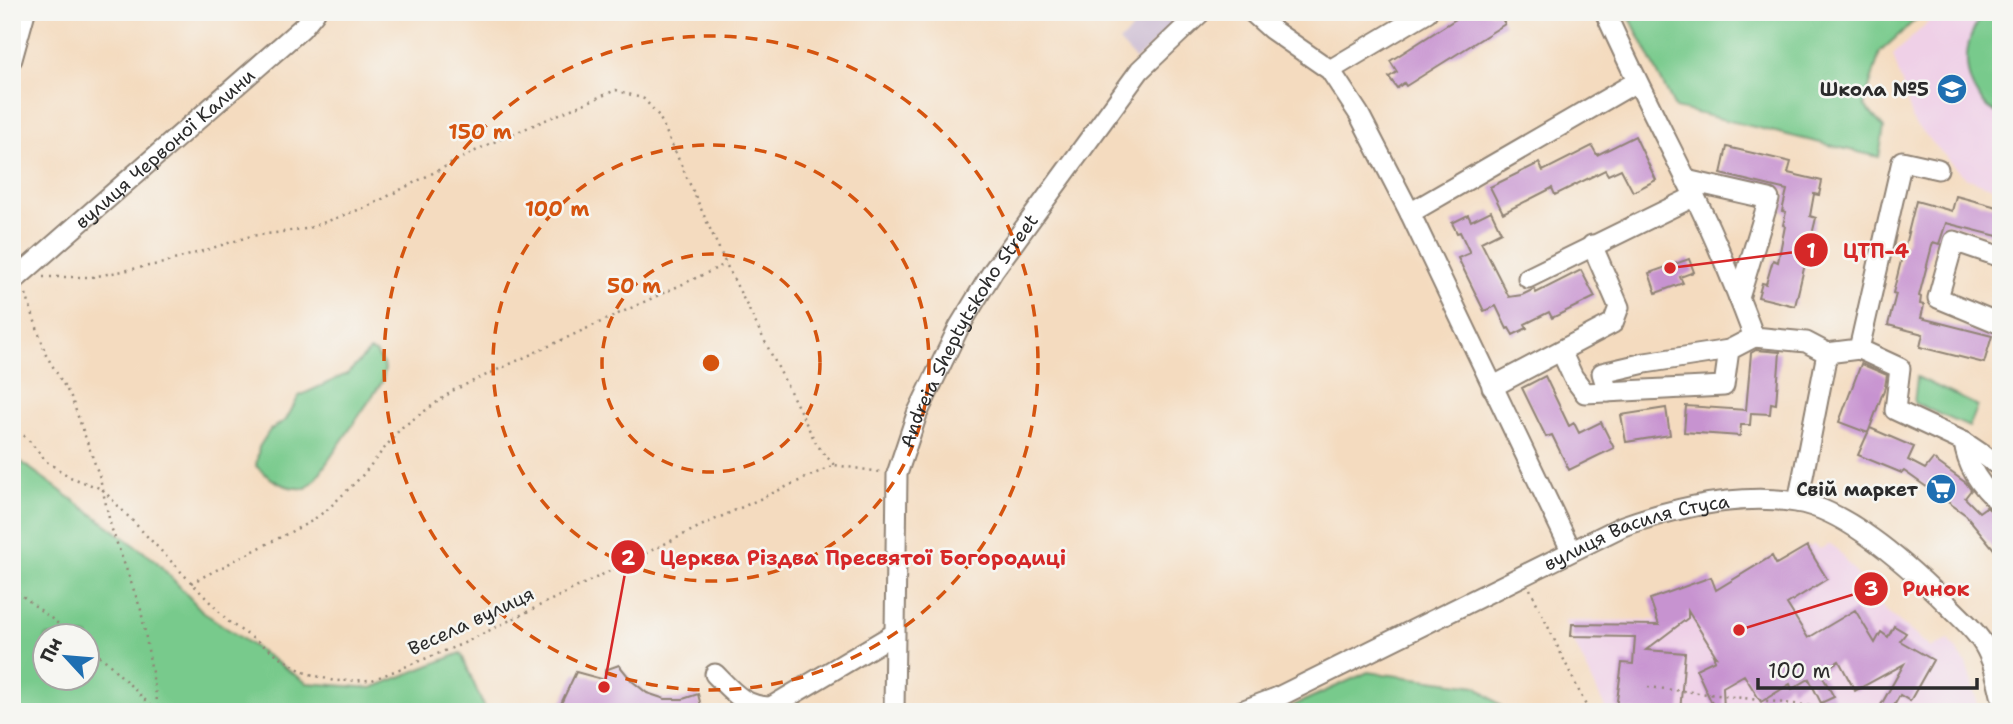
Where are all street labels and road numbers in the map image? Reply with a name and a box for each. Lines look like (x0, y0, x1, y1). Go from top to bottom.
street label: вулиця Червоної Калини (69, 63, 260, 234)
street label: Andreia Sheptytskoho Street (894, 209, 1043, 451)
street label: вулиця Василя Стуса (1539, 488, 1731, 576)
street label: Весела вулиця (404, 581, 538, 661)

